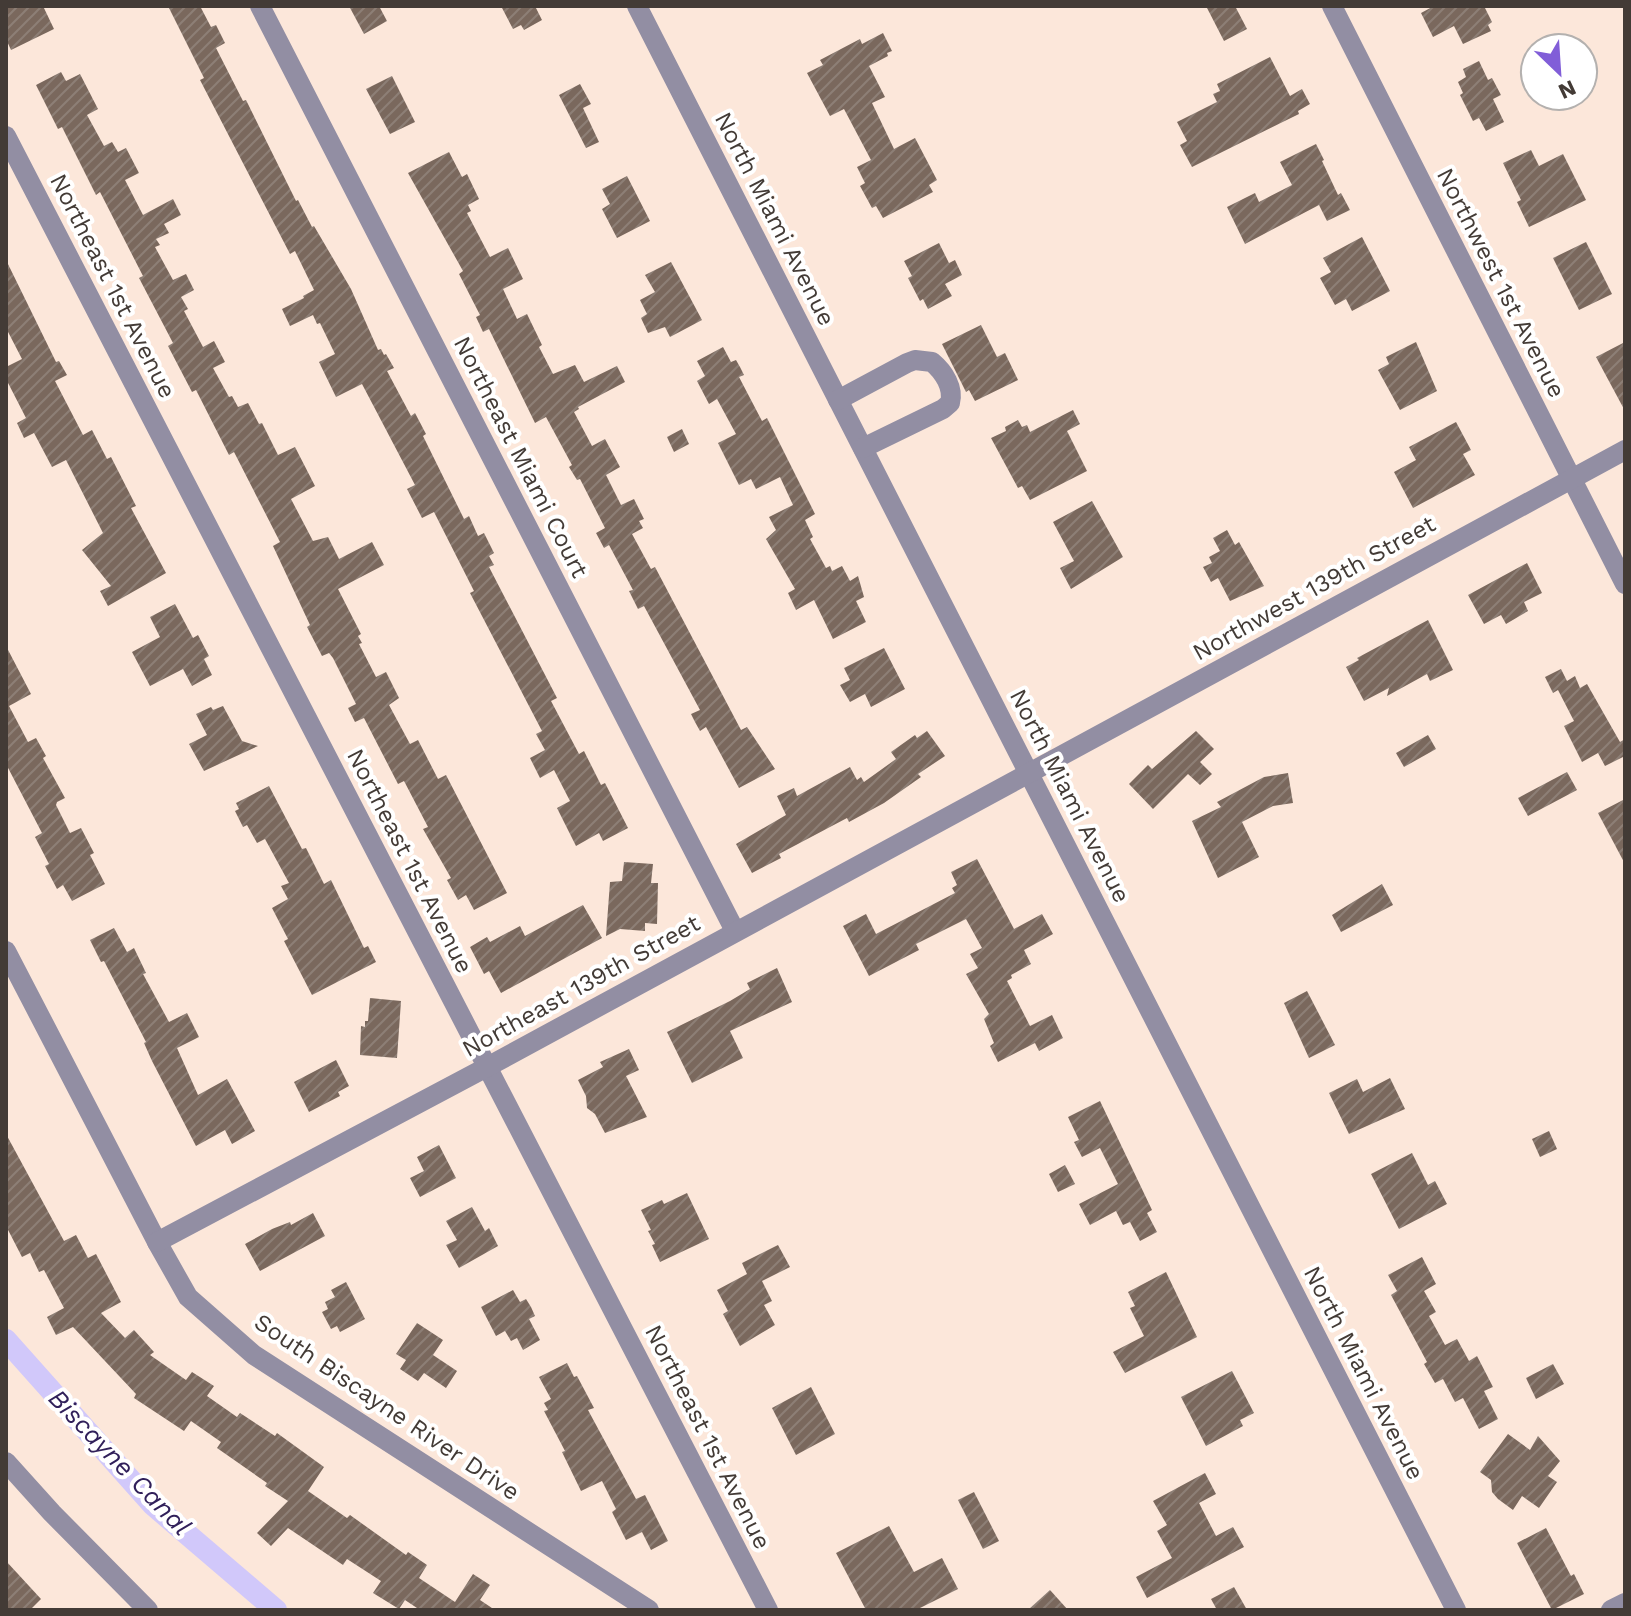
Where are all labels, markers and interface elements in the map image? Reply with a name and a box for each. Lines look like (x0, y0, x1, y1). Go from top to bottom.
north arrow (1519, 32, 1599, 112)
text: N (1555, 75, 1580, 104)
street label: North Miami Avenue (709, 108, 841, 330)
street label: Northwest 1st Avenue (1431, 164, 1571, 402)
street label: Northeast 1st Avenue (44, 169, 182, 403)
street label: Northeast Miami Court (448, 332, 594, 582)
street label: Northwest 139th Street (1188, 510, 1440, 666)
street label: North Miami Avenue (1004, 685, 1136, 907)
street label: Northeast 1st Avenue (341, 744, 479, 978)
street label: Northeast 139th Street (457, 909, 705, 1063)
street label: North Miami Avenue (1298, 1262, 1430, 1484)
street label: South Biscayne River Drive (249, 1308, 525, 1506)
street label: Northeast 1st Avenue (639, 1320, 777, 1554)
water label: Biscayne Canal (43, 1383, 197, 1541)

